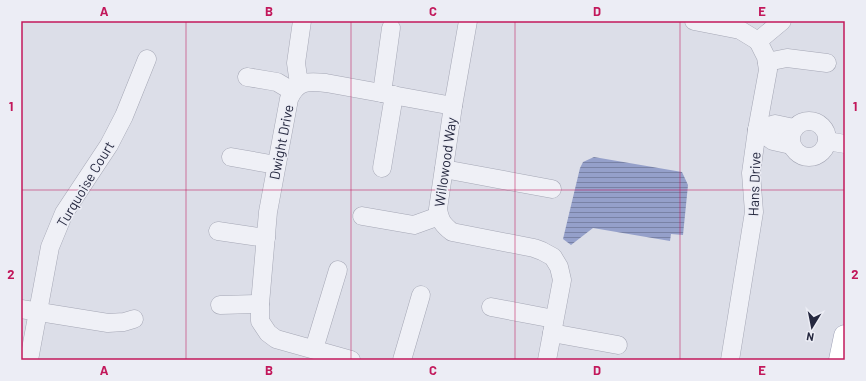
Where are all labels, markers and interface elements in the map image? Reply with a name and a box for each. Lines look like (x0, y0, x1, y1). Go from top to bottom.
text: A (100, 3, 109, 19)
text: B (265, 3, 273, 19)
text: C (429, 3, 437, 19)
text: D (593, 3, 601, 19)
text: E (758, 3, 766, 19)
text: 1 (9, 98, 13, 114)
text: 1 (853, 98, 857, 114)
street label: Dwight Drive (265, 103, 297, 181)
street label: Willowood Way (430, 116, 460, 208)
street label: Turquoise Court (53, 138, 117, 230)
street label: Hans Drive (744, 151, 764, 217)
text: 2 (7, 266, 15, 282)
text: 2 (851, 266, 859, 282)
north arrow (792, 307, 832, 347)
text: N (805, 330, 815, 344)
text: A (100, 362, 109, 378)
text: B (265, 362, 273, 378)
text: C (429, 362, 437, 378)
text: D (593, 362, 601, 378)
text: E (758, 362, 766, 378)

